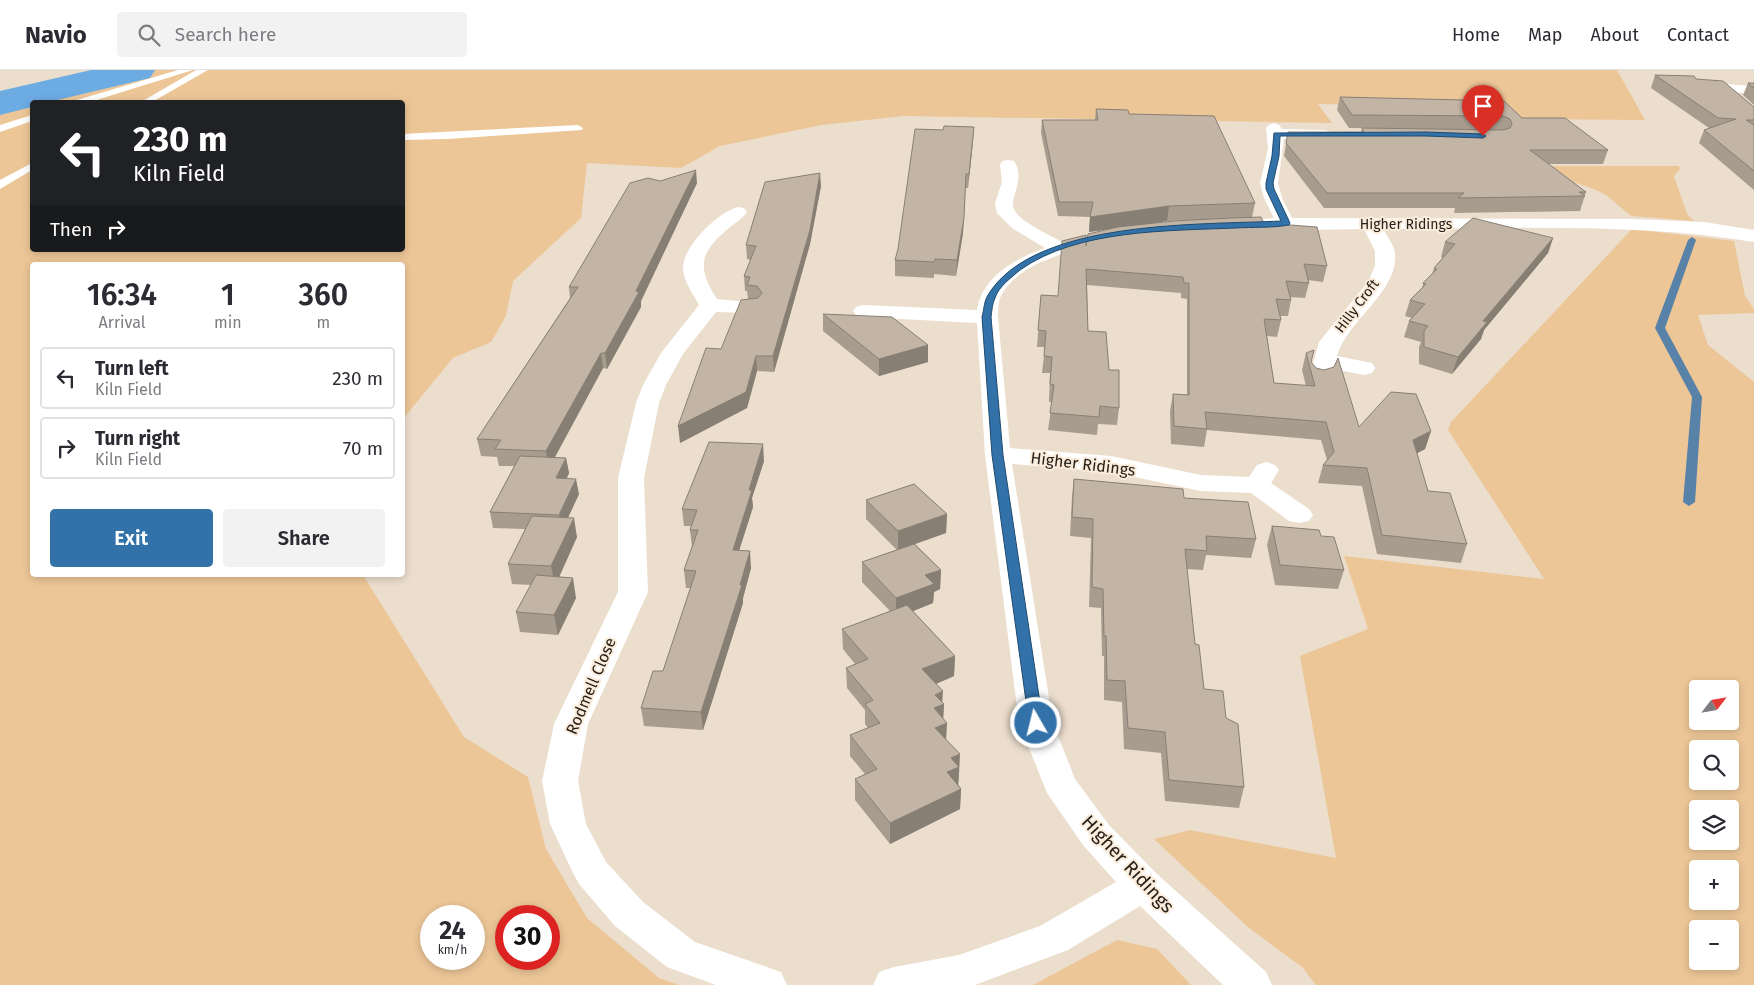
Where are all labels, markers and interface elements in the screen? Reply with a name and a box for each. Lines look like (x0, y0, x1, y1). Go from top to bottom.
search box (117, 12, 467, 57)
text: Navio (25, 21, 87, 49)
icon: search (135, 21, 163, 49)
text: Search here (175, 23, 276, 46)
text: Home (1452, 24, 1500, 46)
text: Map (1528, 24, 1562, 46)
text: About (1590, 24, 1639, 46)
text: Contact (1667, 24, 1729, 46)
pin (1462, 85, 1504, 136)
icon: arrive (1469, 92, 1497, 120)
text: 230 m (133, 118, 227, 160)
icon: left (50, 120, 115, 185)
text: Kiln Field (133, 160, 225, 187)
icon: right (102, 215, 130, 243)
street label: Higher Ridings (1360, 216, 1453, 233)
text: Then (50, 218, 92, 241)
street label: Hilly Croft (1331, 275, 1383, 336)
text: 16:34 (87, 277, 157, 313)
text: 1 (221, 277, 235, 313)
text: 360 (299, 277, 348, 313)
text: Arrival (99, 313, 145, 332)
text: min (214, 313, 242, 332)
text: m (316, 313, 330, 332)
text: Turn left (95, 357, 169, 380)
icon: left (52, 364, 80, 392)
text: 230 m (332, 367, 383, 390)
text: Kiln Field (95, 380, 162, 399)
text: Turn right (95, 427, 180, 450)
icon: right (52, 434, 80, 462)
text: 70 m (343, 437, 383, 460)
street label: Higher Ridings (1029, 448, 1137, 480)
text: Kiln Field (95, 450, 162, 469)
button: Exit (50, 509, 213, 567)
button: Share (223, 509, 385, 567)
street label: Rodmell Close (562, 635, 620, 737)
north arrow (1689, 680, 1739, 730)
map controls (1689, 680, 1739, 970)
position arrow (1009, 696, 1061, 748)
button: search (1689, 740, 1739, 790)
button: layers (1689, 800, 1739, 850)
street label: Higher Ridings (1077, 810, 1179, 918)
button: + (1689, 860, 1739, 910)
speed limit sign: 30 (495, 905, 560, 970)
text: 24 (439, 916, 466, 946)
button: − (1689, 920, 1739, 970)
text: km/h (438, 943, 467, 957)

